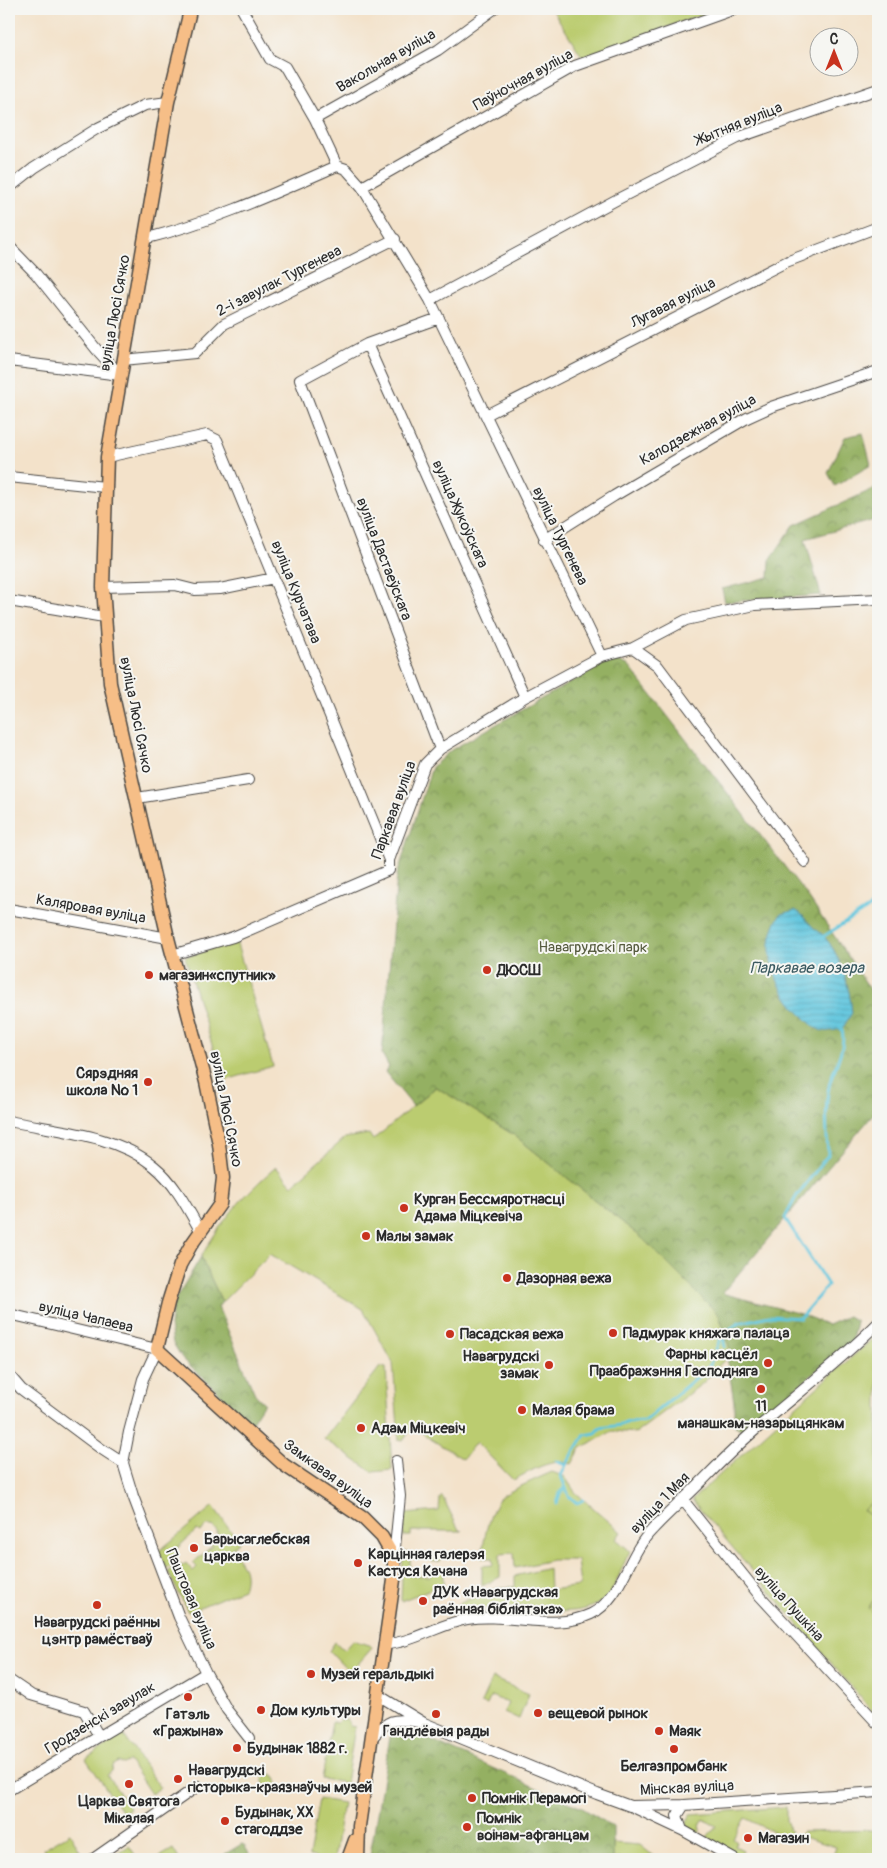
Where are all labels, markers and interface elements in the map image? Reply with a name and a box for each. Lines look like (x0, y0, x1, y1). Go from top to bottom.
street label: Вакольная вуліца (333, 25, 439, 97)
north arrow (810, 28, 860, 78)
text: С (830, 31, 839, 48)
street label: Паўночная вуліца (470, 45, 576, 115)
street label: Жытняя вуліца (691, 98, 785, 151)
street label: 2-і завулак Тургенева (213, 241, 345, 321)
street label: вуліца Люсі Сячко (95, 253, 135, 373)
street label: Лугавая вуліца (626, 273, 719, 333)
street label: Калодзежная вуліца (636, 390, 760, 470)
street label: вуліца Жукоўскага (428, 457, 492, 571)
street label: вуліца Тургенева (528, 484, 592, 589)
street label: вуліца Дастаеўскага (352, 495, 416, 623)
street label: вуліца Курчатава (267, 538, 325, 646)
street label: вуліца Люсі Сячко (115, 655, 157, 775)
street label: Паркавая вуліца (367, 758, 421, 862)
street label: Каляровая вуліца (35, 890, 147, 928)
park label: Навагрудскі парк (538, 938, 648, 957)
water label: Паркавае возера (750, 958, 866, 978)
place label: ДЮСШ (496, 961, 541, 980)
marker: ДЮСШ (481, 964, 493, 976)
place label: магазин«спутник» (159, 966, 276, 985)
marker: магазин«спутник» (143, 969, 155, 981)
street label: вуліца Люсі Сячко (205, 1049, 247, 1169)
place label: Сярэдняя школа № 1 (66, 1064, 138, 1100)
marker: Сярэдняя школа № 1 (142, 1076, 154, 1088)
place label: Курган Бессмяротнасці Адама Міцкевіча (414, 1190, 565, 1226)
marker: Курган Бессмяротнасці Адама Міцкевіча (398, 1202, 410, 1214)
place label: Малы замак (376, 1227, 454, 1246)
marker: Малы замак (360, 1230, 372, 1242)
place label: Дазорная вежа (516, 1269, 611, 1288)
marker: Дазорная вежа (501, 1272, 513, 1284)
street label: вуліца Чапаева (37, 1297, 135, 1337)
place label: Падмурак княжага палаца (623, 1324, 789, 1343)
place label: Пасадская вежа (460, 1325, 564, 1344)
marker: Падмурак княжага палаца (607, 1327, 619, 1339)
marker: Пасадская вежа (444, 1328, 456, 1340)
place label: Фарны касцёл Праабражэння Гасподняга (590, 1345, 758, 1381)
place label: Навагрудскі замак (463, 1347, 539, 1383)
marker: Фарны касцёл Праабражэння Гасподняга (762, 1357, 774, 1369)
marker: Навагрудскі замак (543, 1359, 555, 1371)
marker: 11 манашкам-назарыцянкам (755, 1383, 767, 1395)
place label: 11 манашкам-назарыцянкам (678, 1397, 845, 1433)
place label: Малая брама (532, 1401, 614, 1420)
marker: Малая брама (516, 1404, 528, 1416)
place label: Адам Міцкевіч (371, 1419, 466, 1438)
marker: Адам Міцкевіч (355, 1422, 367, 1434)
street label: Замкавая вуліца (280, 1435, 376, 1513)
street label: вуліца 1 Мая (626, 1468, 694, 1538)
place label: Барысаглебская царква (204, 1530, 310, 1566)
marker: Барысаглебская царква (188, 1542, 200, 1554)
place label: Карцінная галерэя Кастуся Качана (368, 1545, 485, 1581)
street label: Паштовая вуліца (161, 1546, 221, 1652)
marker: Карцінная галерэя Кастуся Качана (352, 1557, 364, 1569)
street label: вуліца Пушкіна (750, 1562, 828, 1646)
place label: ДУК «Навагрудская раённая бібліятэка» (432, 1583, 563, 1619)
marker: ДУК «Навагрудская раённая бібліятэка» (417, 1595, 429, 1607)
marker: Навагрудскі раённы цэнтр рамёстваў (91, 1599, 103, 1611)
place label: Навагрудскі раённы цэнтр рамёстваў (34, 1613, 161, 1649)
place label: Музей геральдыкі (321, 1665, 434, 1684)
marker: Музей геральдыкі (305, 1668, 317, 1680)
street label: Гродзенскі завулак (41, 1677, 159, 1758)
marker: Гатэль «Гражына» (182, 1691, 194, 1703)
place label: Дом культуры (270, 1701, 361, 1720)
marker: Дом культуры (255, 1704, 267, 1716)
place label: вещевой рынок (548, 1704, 648, 1723)
place label: Гатэль «Гражына» (153, 1705, 223, 1741)
marker: вещевой рынок (532, 1707, 544, 1719)
marker: Гандлёвыя рады (430, 1708, 442, 1720)
place label: Гандлёвыя рады (383, 1722, 490, 1741)
place label: Маяк (669, 1722, 702, 1741)
marker: Маяк (653, 1725, 665, 1737)
place label: Будынак 1882 г. (247, 1739, 348, 1758)
marker: Будынак 1882 г. (231, 1742, 243, 1754)
marker: Белгазпромбанк (668, 1743, 680, 1755)
place label: Белгазпромбанк (620, 1757, 728, 1776)
place label: Навагрудскі гісторыка-краязнаўчы музей (187, 1761, 372, 1797)
marker: Навагрудскі гісторыка-краязнаўчы музей (172, 1773, 184, 1785)
street label: Мінская вуліца (639, 1776, 735, 1800)
marker: Царква Святога Мікалая (123, 1778, 135, 1790)
place label: Помнік Перамогі (482, 1789, 587, 1808)
place label: Царква Святога Мікалая (78, 1792, 180, 1828)
marker: Помнік Перамогі (466, 1792, 478, 1804)
place label: Будынак, XX стагоддзе (234, 1803, 314, 1839)
place label: Помнік воінам-афганцам (477, 1809, 589, 1845)
marker: Будынак, XX стагоддзе (219, 1815, 231, 1827)
marker: Помнік воінам-афганцам (461, 1821, 473, 1833)
place label: Магазин (758, 1829, 810, 1848)
marker: Магазин (742, 1832, 754, 1844)

